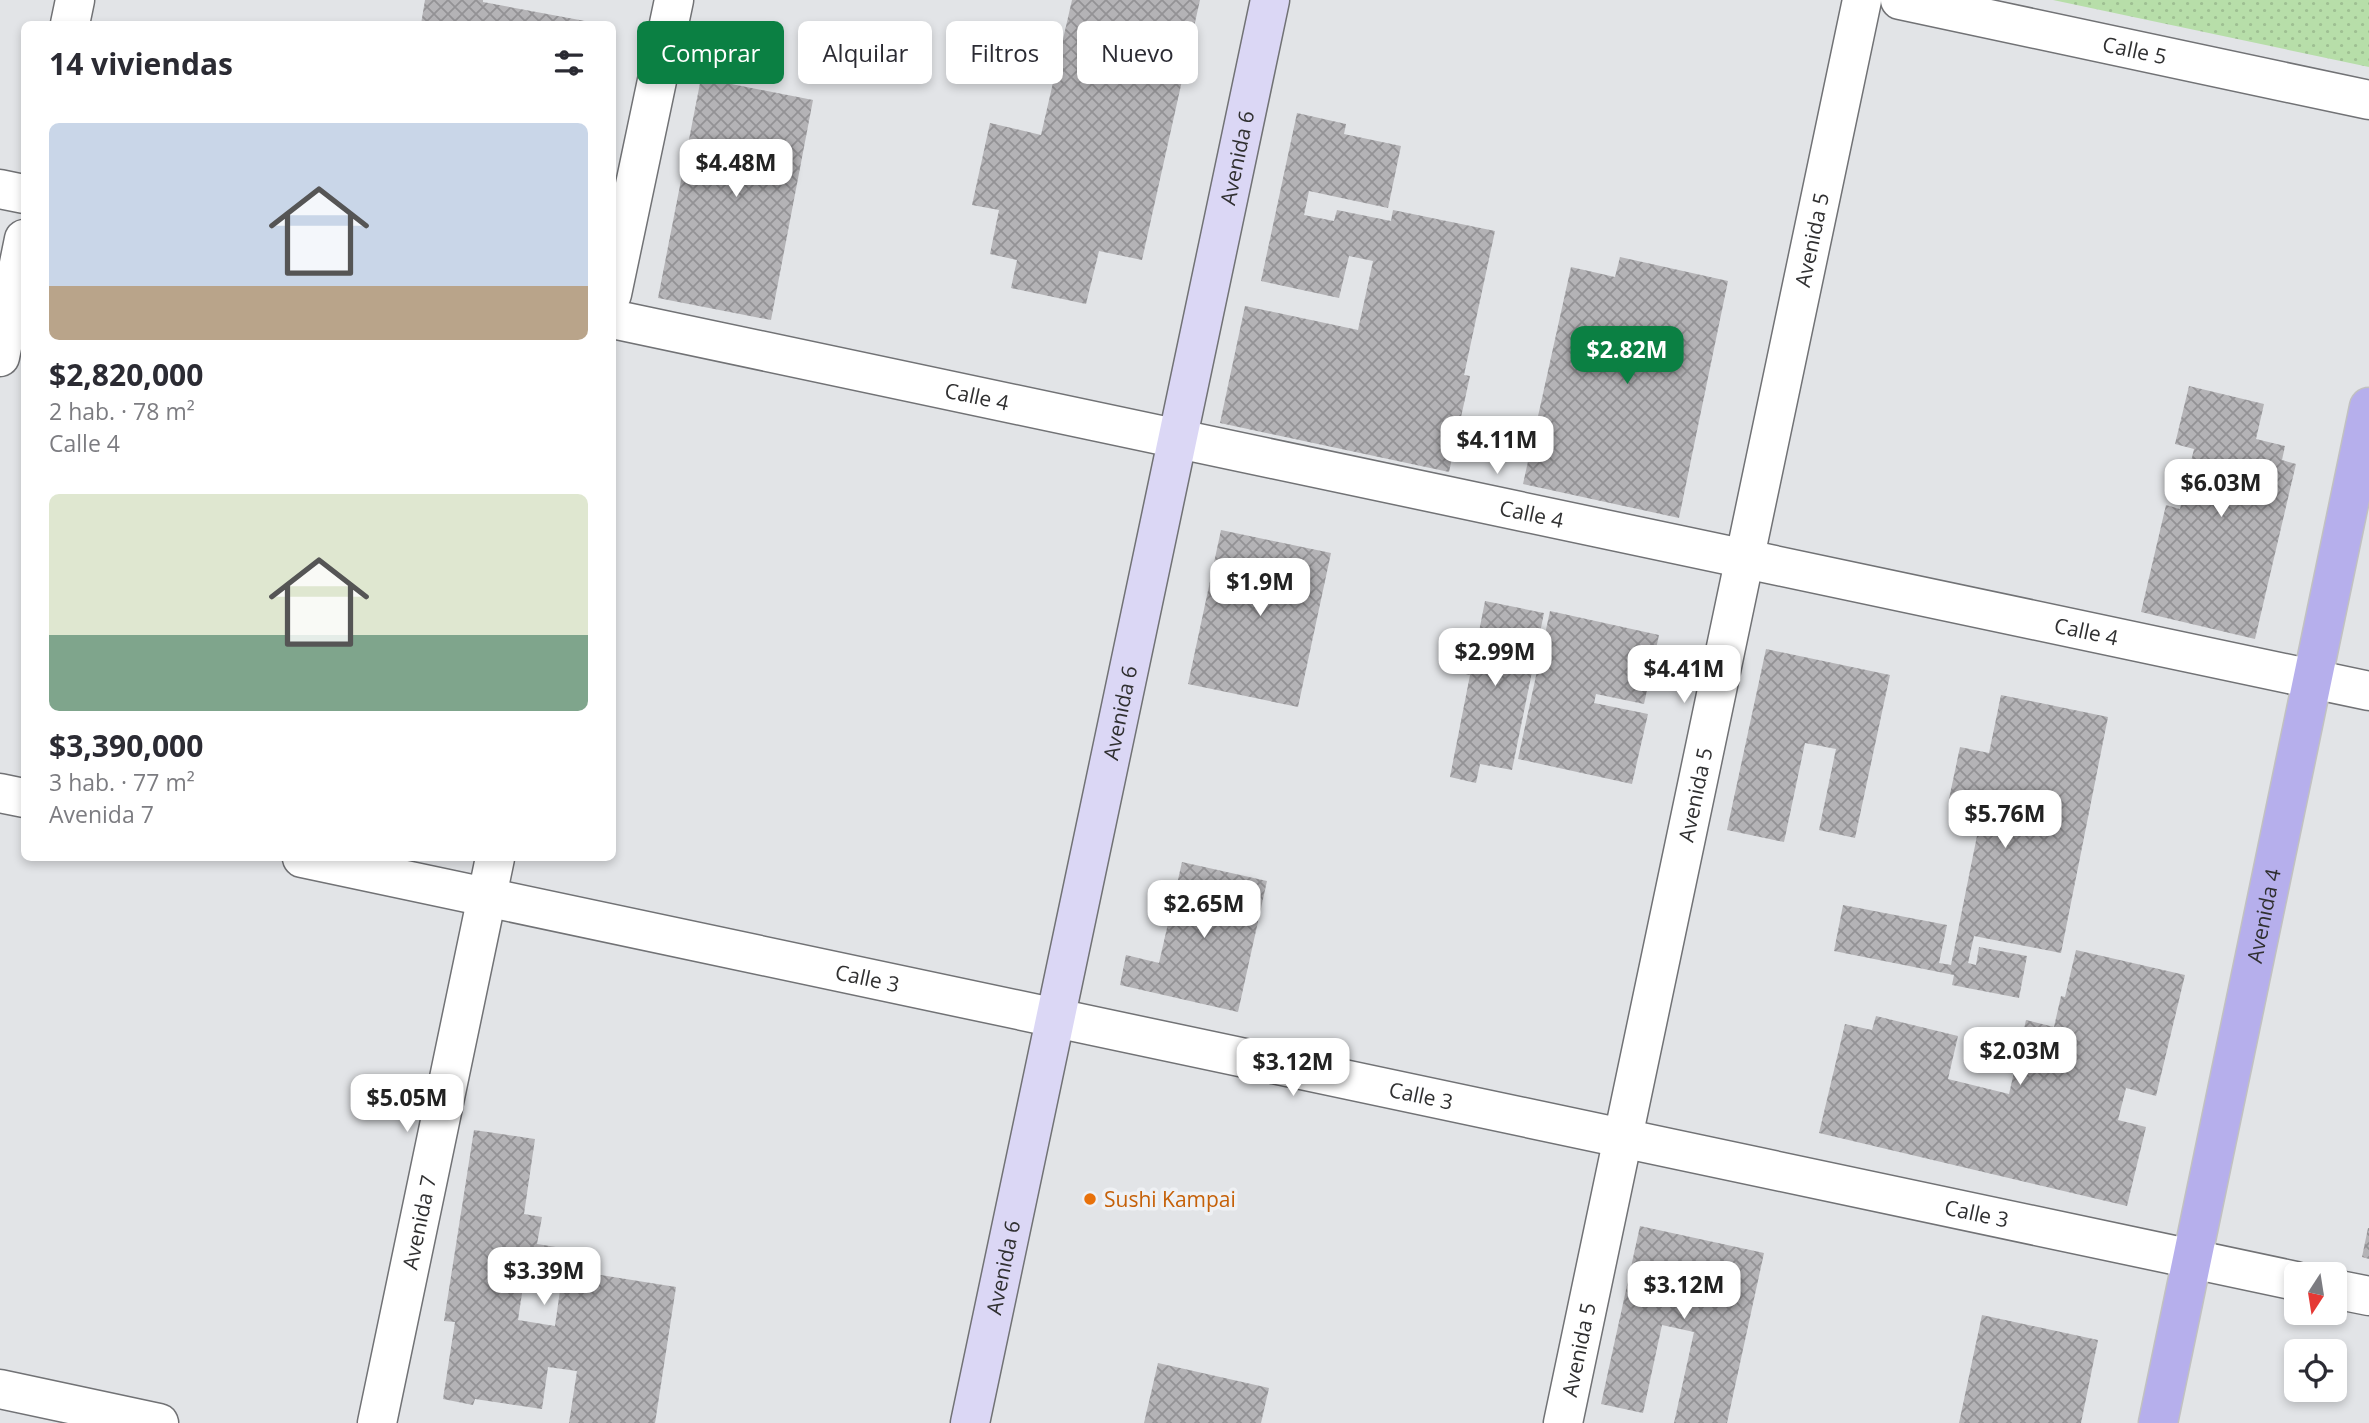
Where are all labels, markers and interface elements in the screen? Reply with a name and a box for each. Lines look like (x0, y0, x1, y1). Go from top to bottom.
chip: Comprar (637, 21, 784, 84)
chip: Alquilar (798, 21, 932, 84)
chip: Filtros (946, 21, 1063, 84)
chip: Nuevo (1077, 21, 1198, 84)
street label: Calle 5 (2100, 30, 2169, 70)
text: 14 viviendas (49, 43, 233, 84)
icon: filters (550, 44, 588, 82)
street label: Avenida 6 (1213, 108, 1260, 208)
pin: $4.48M (679, 140, 793, 199)
text: $4.48M (696, 146, 776, 178)
icon: home (256, 168, 382, 294)
street label: Avenida 5 (1788, 190, 1835, 290)
pin: $2.82M (1570, 326, 1684, 386)
text: $2.82M (1587, 333, 1667, 365)
text: $2,820,000 (49, 354, 203, 395)
street label: Calle 4 (942, 376, 1012, 417)
text: 2 hab. · 78 m² (49, 395, 195, 427)
pin: $4.11M (1440, 416, 1554, 476)
text: $4.11M (1457, 423, 1537, 455)
text: Calle 4 (49, 427, 120, 459)
pin: $6.03M (2164, 460, 2278, 519)
text: $6.03M (2181, 466, 2261, 498)
street label: Calle 4 (1497, 493, 1566, 534)
icon: home (256, 539, 382, 665)
pin: $1.9M (1211, 558, 1309, 618)
text: $1.9M (1226, 565, 1294, 597)
street label: Calle 4 (2052, 611, 2121, 652)
pin: $2.99M (1438, 628, 1552, 688)
text: $2.99M (1455, 635, 1535, 667)
pin: $4.41M (1627, 646, 1741, 705)
text: $4.41M (1644, 652, 1724, 684)
street label: Avenida 6 (1096, 663, 1143, 762)
text: $3,390,000 (49, 725, 203, 766)
street label: Avenida 5 (1671, 745, 1719, 844)
text: 3 hab. · 77 m² (49, 766, 195, 798)
pin: $5.76M (1948, 790, 2062, 850)
text: $5.76M (1965, 797, 2045, 829)
text: Avenida 7 (49, 798, 154, 830)
street label: Avenida 4 (2240, 866, 2287, 966)
pin: $2.65M (1147, 880, 1261, 940)
text: $2.65M (1164, 887, 1244, 919)
street label: Calle 3 (833, 958, 902, 998)
pin: $2.03M (1963, 1028, 2077, 1087)
text: $2.03M (1980, 1034, 2060, 1066)
pin: $3.12M (1236, 1038, 1350, 1098)
text: $3.12M (1253, 1045, 1333, 1077)
pin: $5.05M (350, 1074, 464, 1134)
street label: Calle 3 (1386, 1075, 1456, 1116)
text: $5.05M (367, 1081, 447, 1113)
street label: Avenida 7 (395, 1173, 442, 1272)
place label: Sushi Kampai (1104, 1185, 1236, 1213)
marker: Sushi Kampai (1082, 1191, 1098, 1207)
street label: Calle 3 (1942, 1193, 2011, 1234)
street label: Avenida 6 (979, 1218, 1026, 1317)
pin: $3.39M (487, 1248, 601, 1307)
text: $3.39M (504, 1254, 584, 1286)
pin: $3.12M (1627, 1262, 1741, 1321)
north arrow (2284, 1262, 2347, 1325)
map controls (2284, 1262, 2347, 1402)
text: $3.12M (1644, 1268, 1724, 1300)
street label: Avenida 5 (1555, 1300, 1602, 1399)
button: locate (2284, 1339, 2347, 1402)

